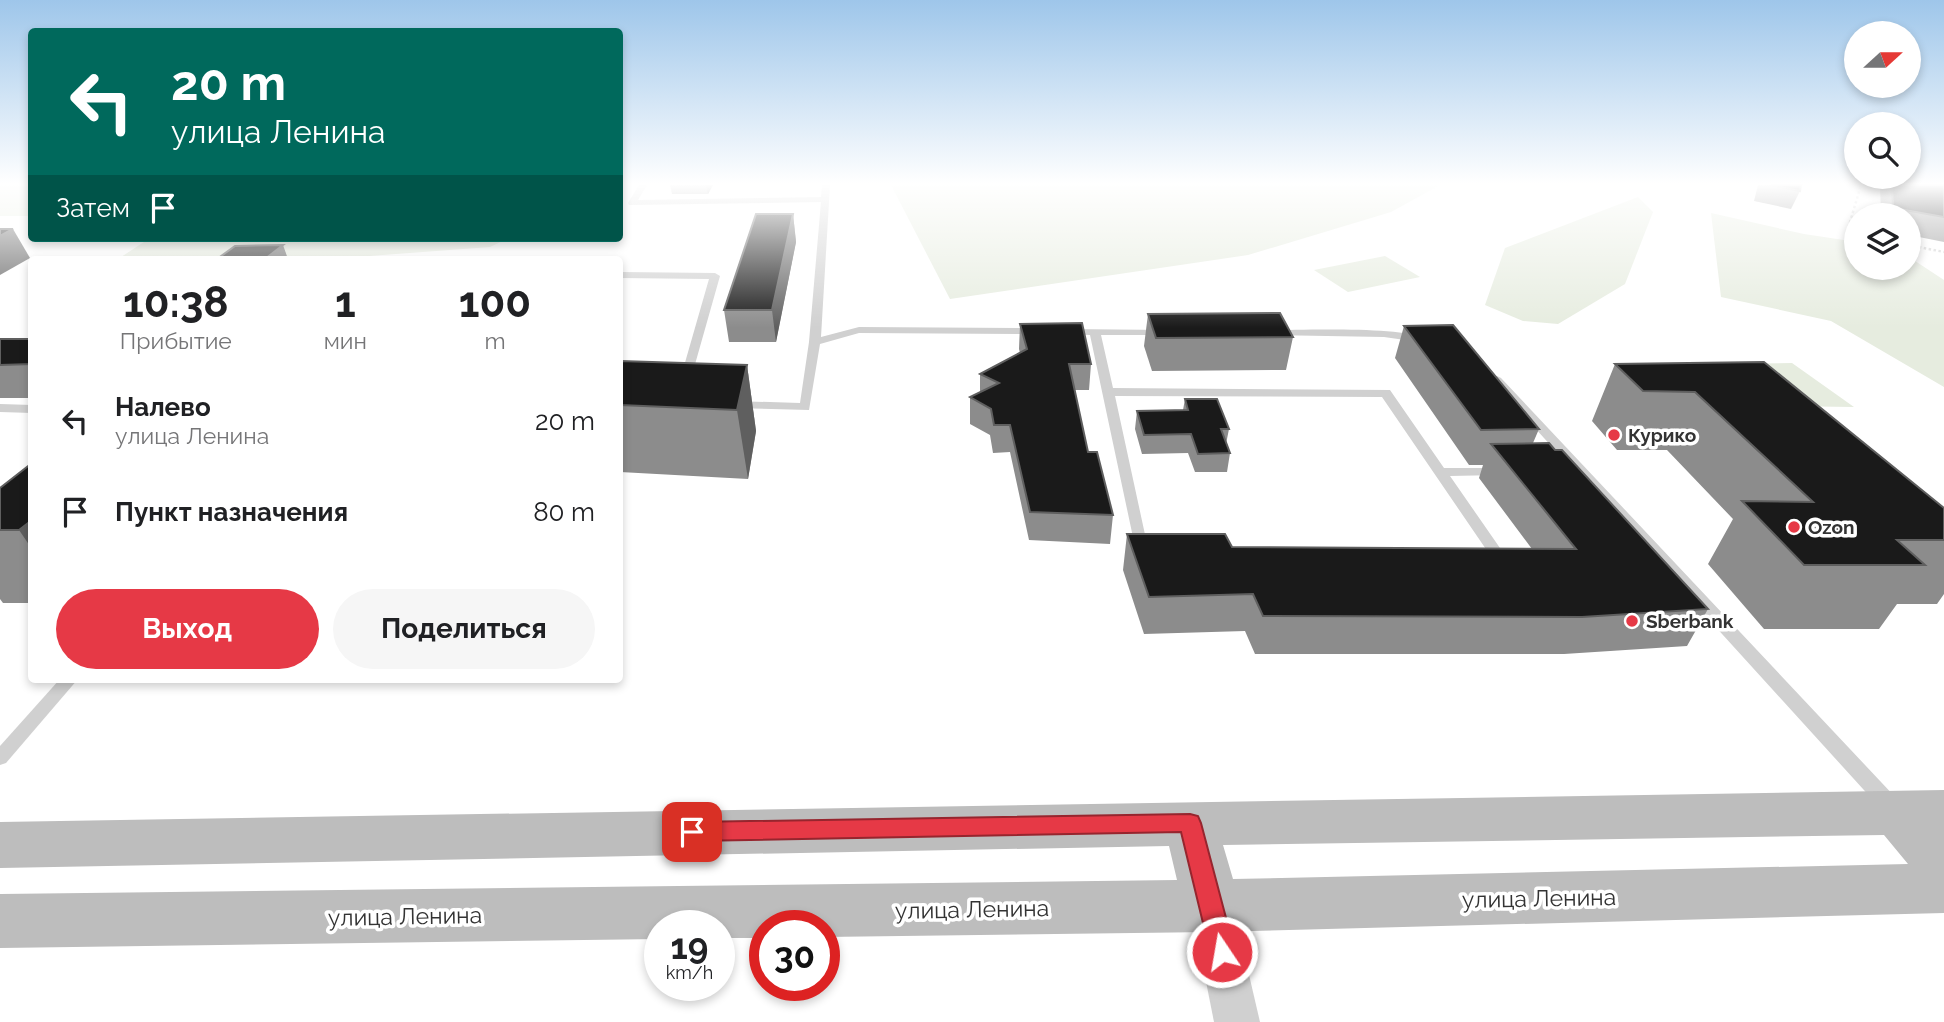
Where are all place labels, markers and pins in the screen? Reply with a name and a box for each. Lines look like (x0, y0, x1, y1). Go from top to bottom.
place label: Курико (1628, 424, 1696, 446)
marker: Курико (1606, 427, 1622, 443)
place label: Ozon (1808, 516, 1855, 538)
marker: Ozon (1786, 519, 1802, 535)
place label: Sberbank (1646, 610, 1734, 632)
marker: Sberbank (1624, 613, 1640, 629)
pin (662, 802, 722, 862)

